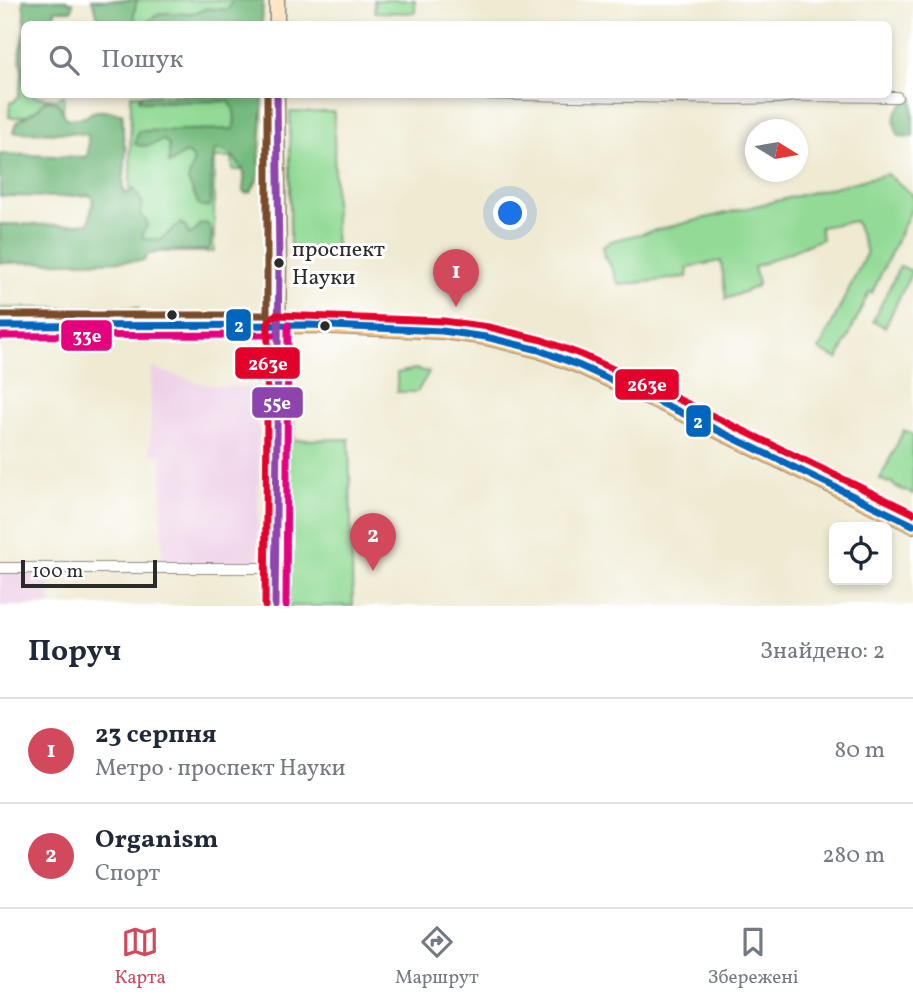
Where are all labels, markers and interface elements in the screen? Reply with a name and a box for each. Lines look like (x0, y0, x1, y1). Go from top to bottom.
search box (21, 21, 892, 98)
icon: search (45, 41, 83, 79)
text: Пошук (101, 42, 183, 78)
north arrow (745, 119, 808, 182)
your location (493, 196, 527, 230)
place label: проспект Науки (292, 235, 385, 294)
pin: 1 (433, 249, 479, 307)
marker: проспект Науки (272, 256, 286, 270)
unlabelled marker (165, 308, 179, 322)
line badge: 2 (225, 308, 252, 342)
text: 2 (234, 314, 244, 340)
line badge: 33е (60, 319, 113, 352)
unlabelled marker (318, 319, 332, 333)
text: 33е (72, 324, 102, 350)
line badge: 263е (234, 346, 301, 380)
text: 263е (248, 352, 288, 378)
line badge: 263е (614, 368, 680, 401)
text: 263е (627, 373, 667, 399)
line badge: 55е (251, 386, 304, 419)
text: 55е (263, 391, 291, 417)
line badge: 2 (685, 404, 712, 438)
text: 2 (693, 410, 703, 436)
pin: 2 (350, 513, 396, 571)
map controls (829, 522, 892, 585)
button: locate (829, 522, 892, 585)
scale bar (21, 557, 158, 589)
text: 100 m (32, 559, 83, 585)
text: Поруч (28, 631, 121, 673)
text: Знайдено: 2 (760, 636, 885, 668)
text: 23 серпня (95, 717, 217, 753)
text: 1 (46, 735, 56, 767)
text: 80 m (835, 735, 885, 767)
text: Метро · проспект Науки (95, 753, 345, 785)
text: Organism (95, 822, 218, 858)
text: 2 (45, 840, 57, 872)
text: 280 m (822, 840, 885, 872)
text: Спорт (95, 858, 160, 890)
tab: Карта (114, 923, 166, 991)
tab: Маршрут (395, 923, 479, 991)
tab: Збережені (708, 923, 799, 991)

